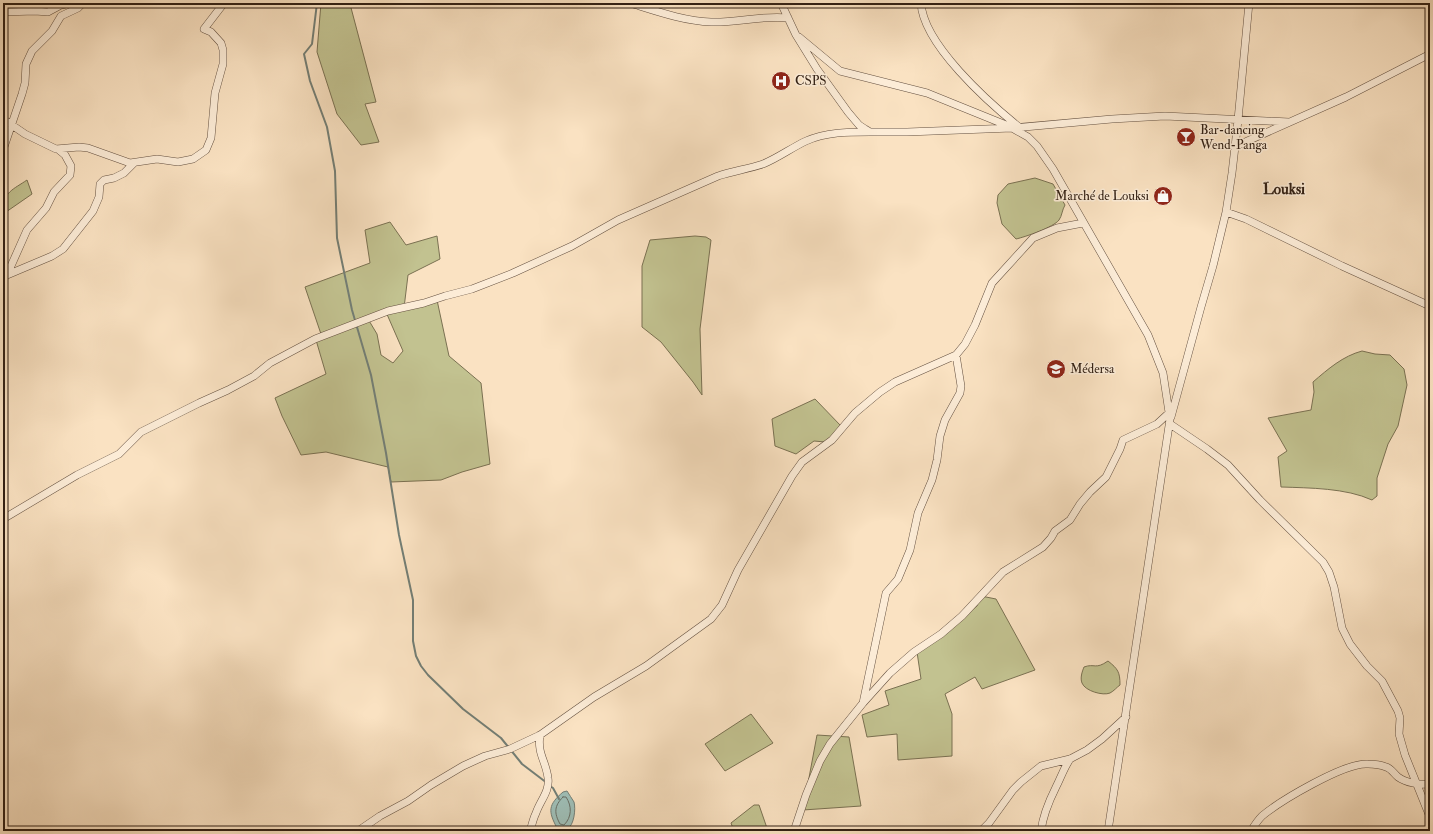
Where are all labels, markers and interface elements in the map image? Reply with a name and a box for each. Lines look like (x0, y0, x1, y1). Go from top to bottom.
hospital icon: CSPS (770, 70, 792, 92)
place label: CSPS (795, 73, 827, 89)
place label: Bar-dancing Wend-Panga (1199, 122, 1268, 153)
bar icon: Bar-dancing Wend-Panga (1175, 126, 1197, 148)
district label: Louksi (1263, 180, 1305, 199)
shop icon: Marché de Louksi (1152, 185, 1174, 207)
place label: Marché de Louksi (1055, 188, 1150, 204)
school or university icon: Médersa (1045, 358, 1067, 380)
place label: Médersa (1070, 361, 1115, 377)

